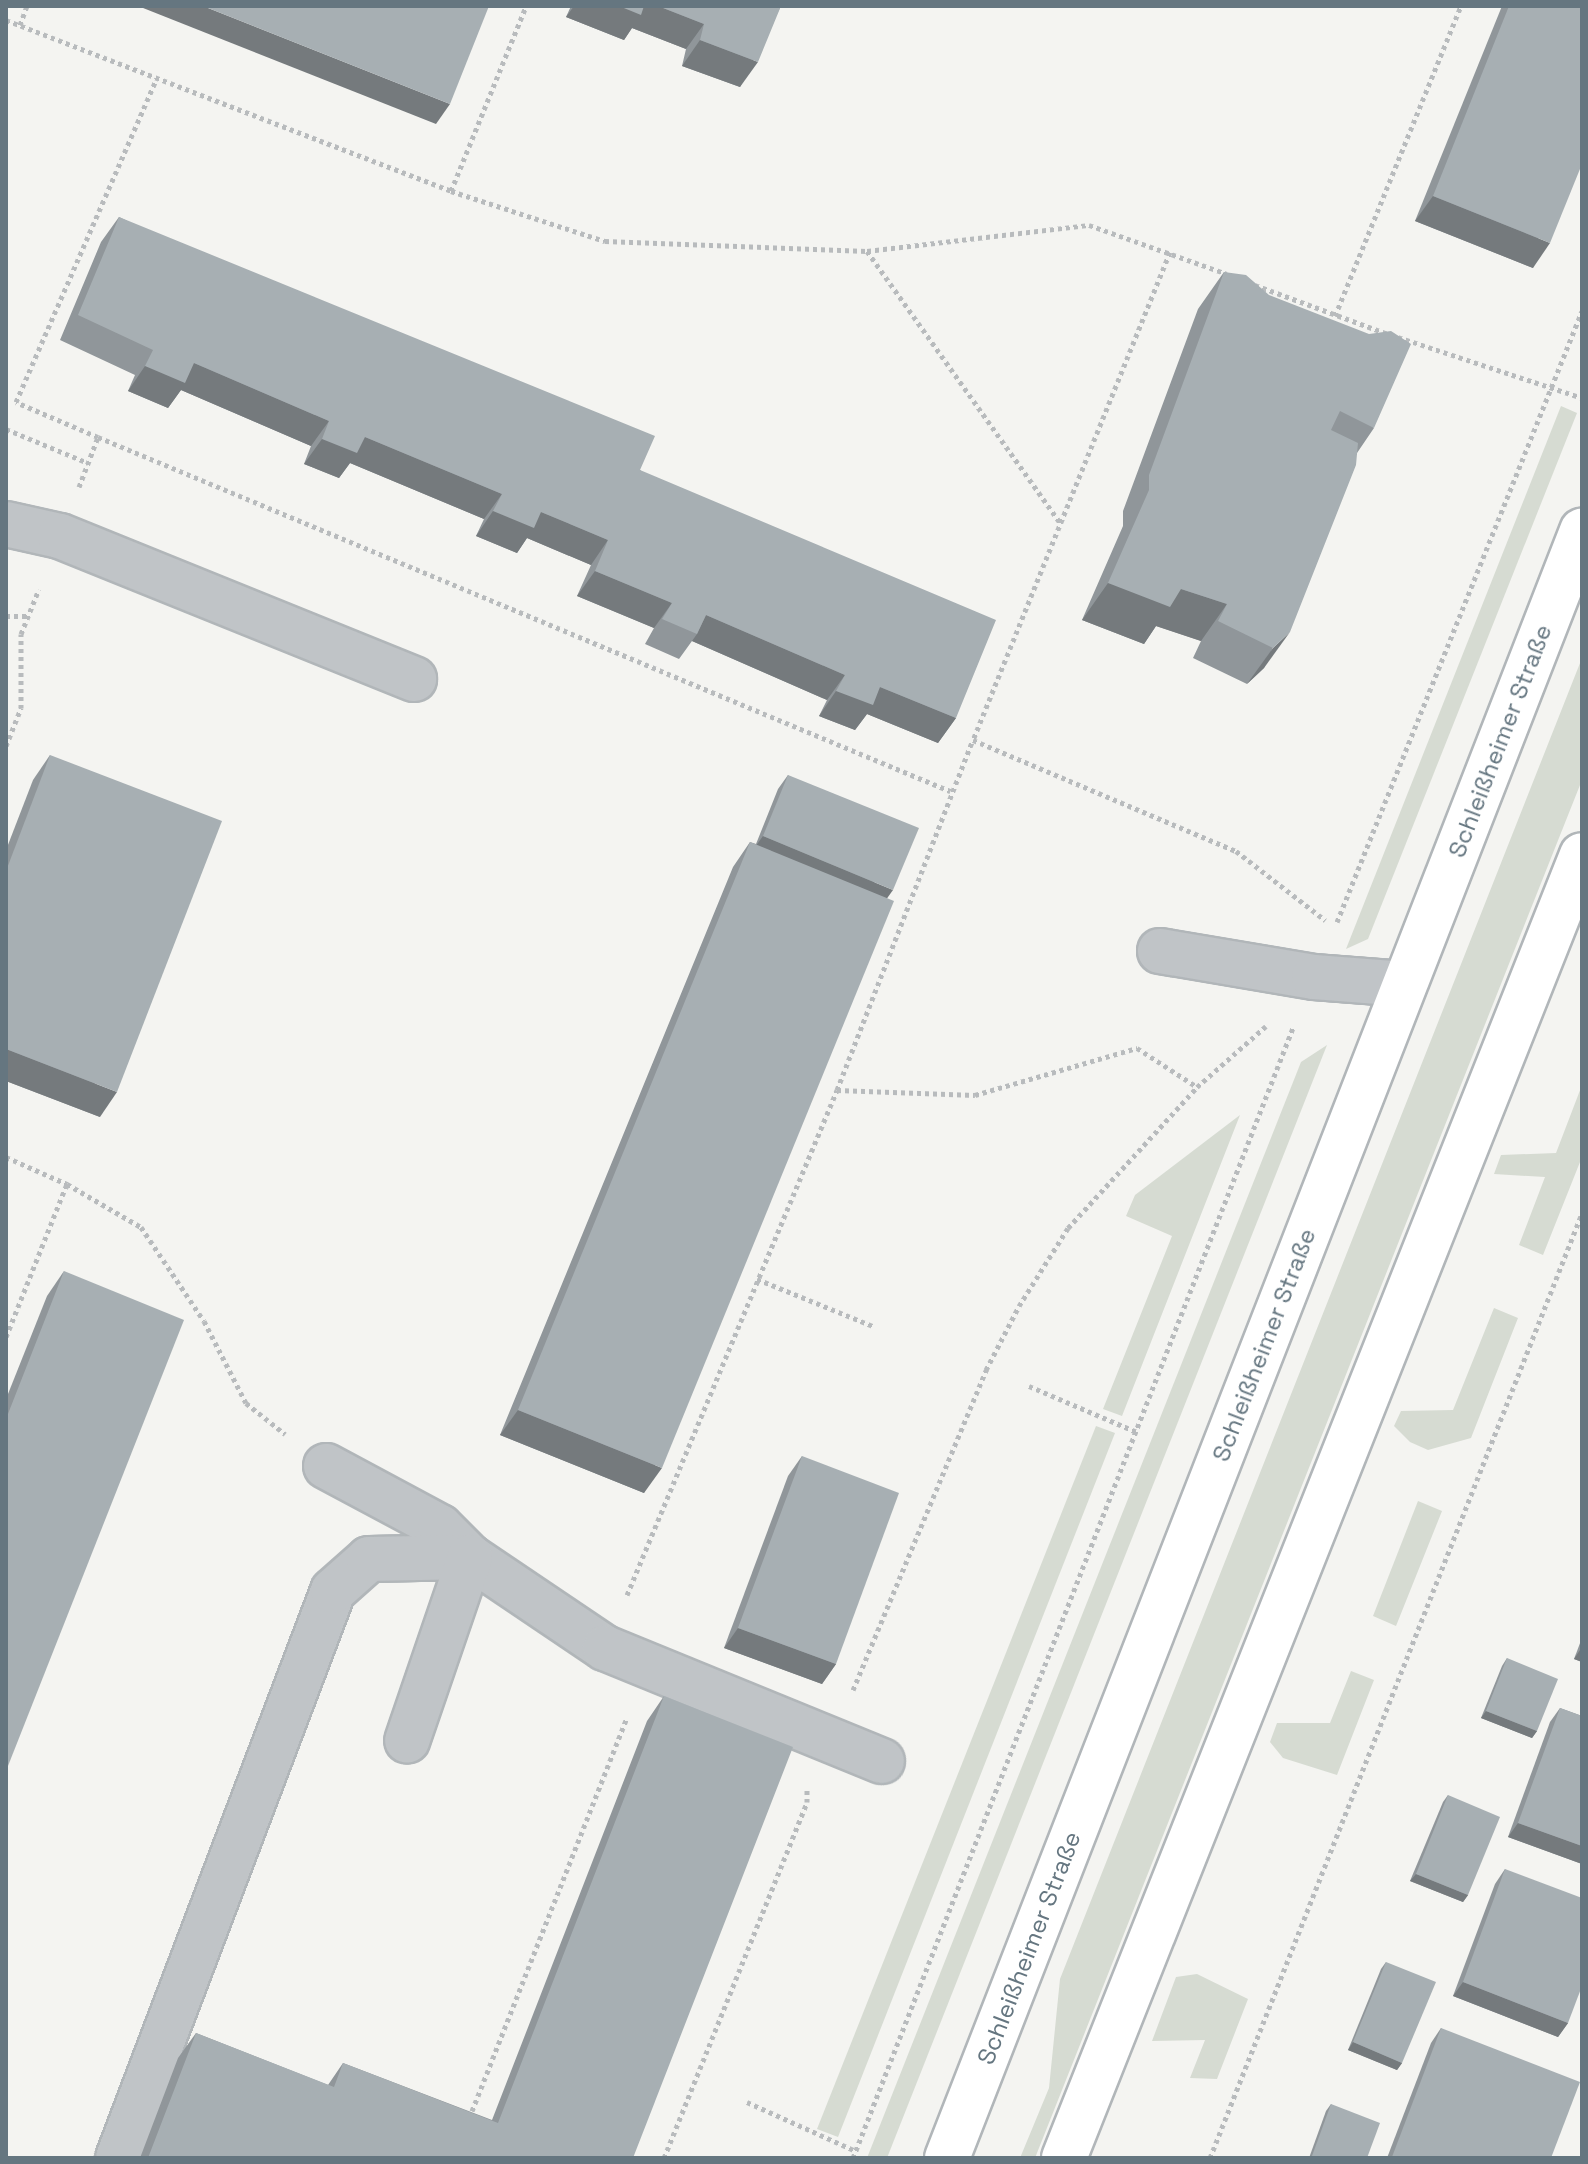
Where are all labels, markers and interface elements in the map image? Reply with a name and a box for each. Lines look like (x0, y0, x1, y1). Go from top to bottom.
street label: Schleißheimer Straße (1442, 620, 1558, 862)
street label: Schleißheimer Straße (1206, 1224, 1322, 1466)
street label: Schleißheimer Straße (971, 1827, 1087, 2069)

